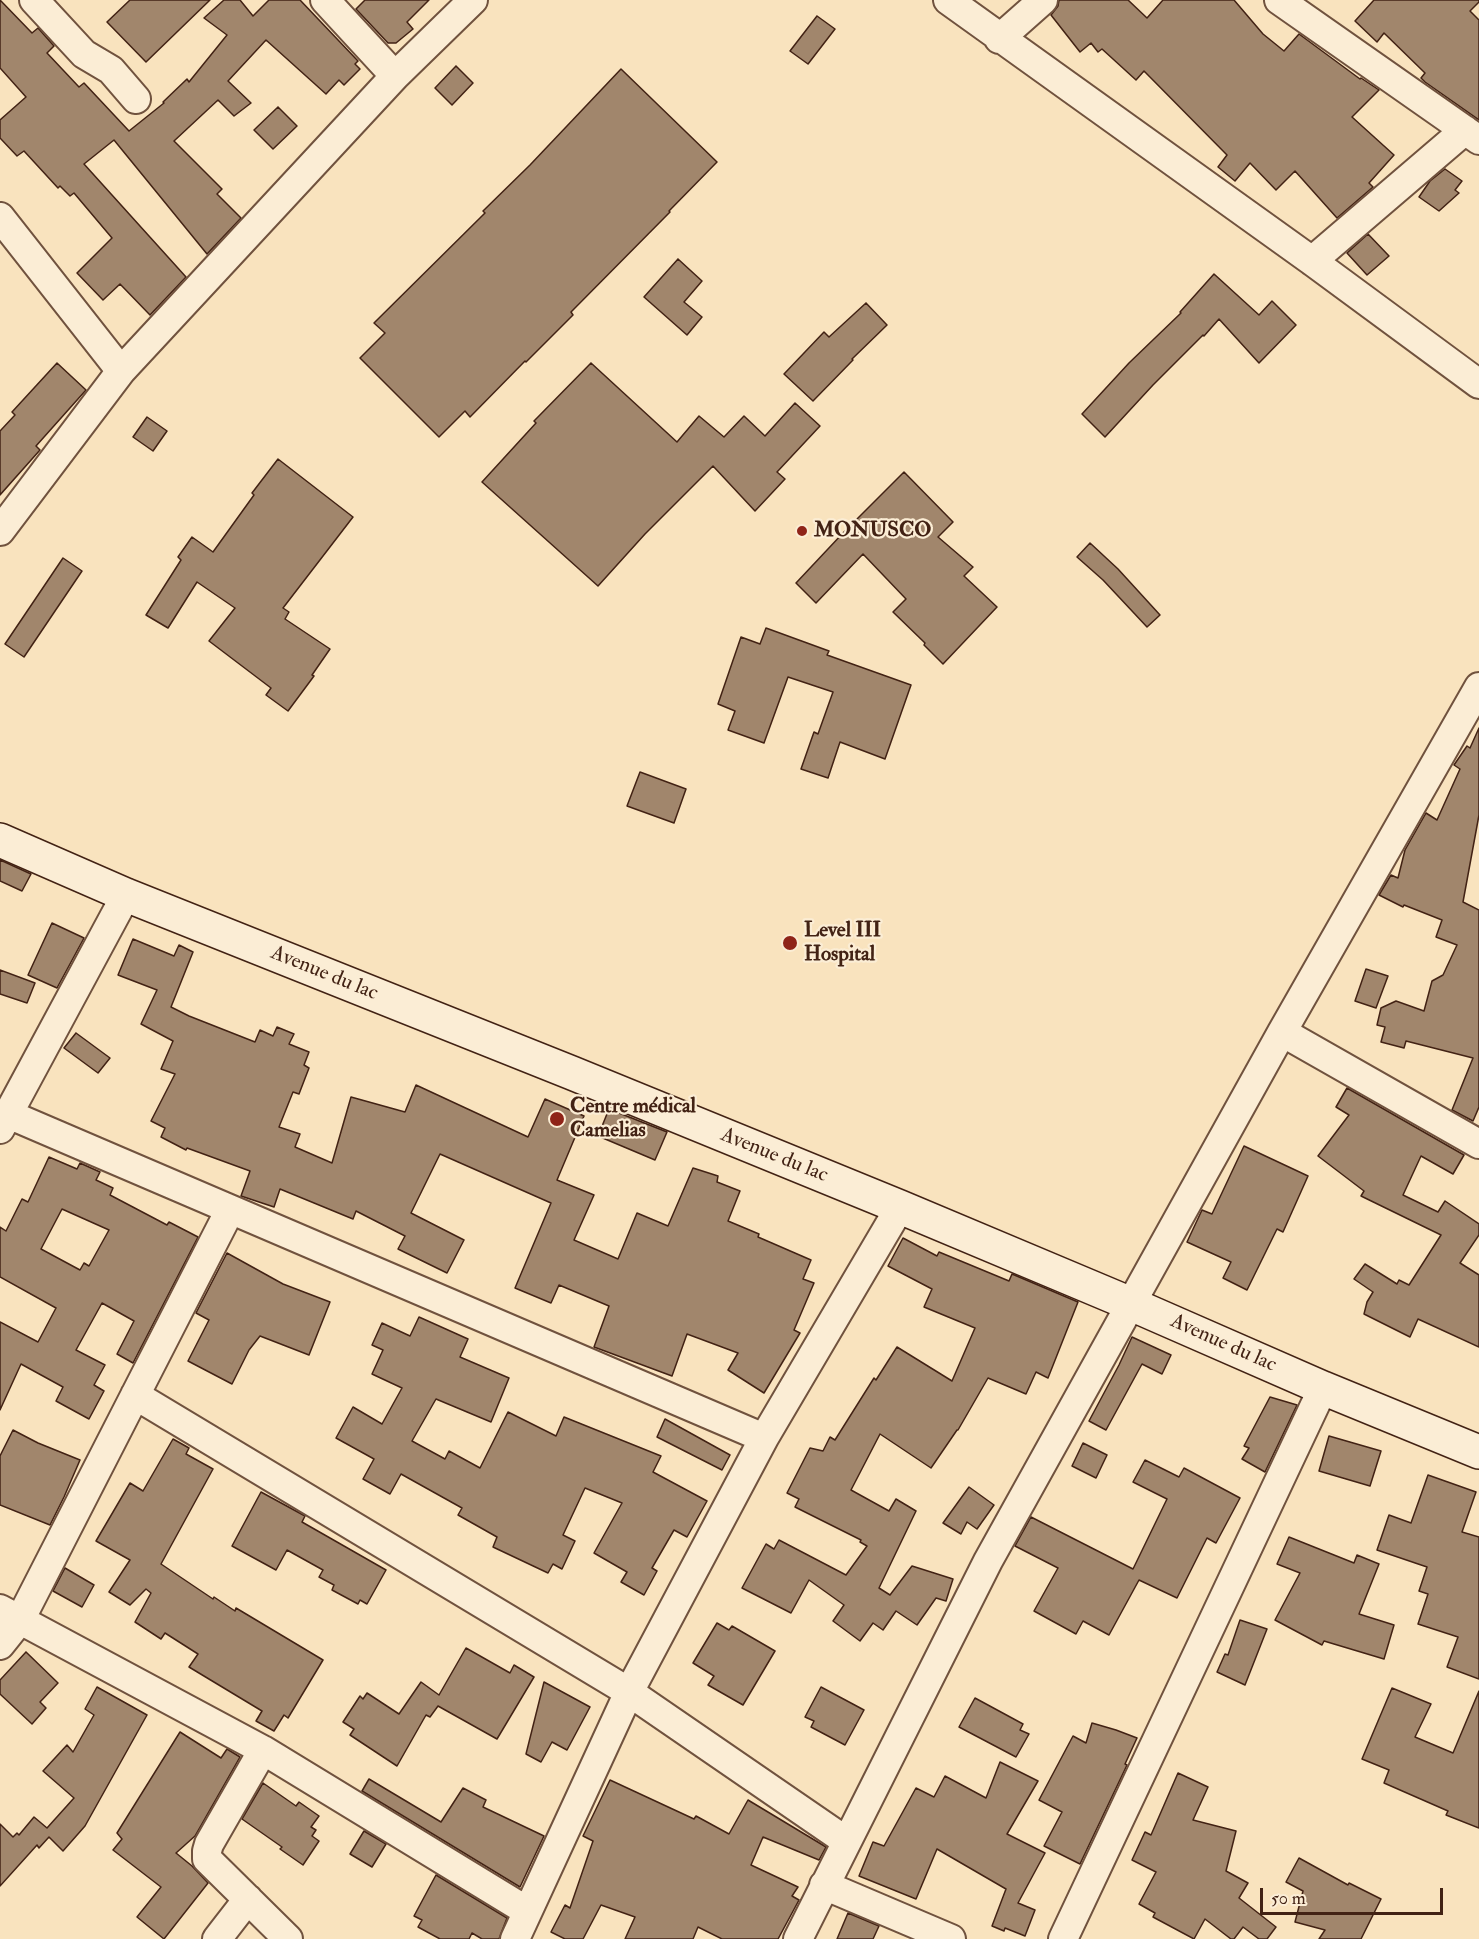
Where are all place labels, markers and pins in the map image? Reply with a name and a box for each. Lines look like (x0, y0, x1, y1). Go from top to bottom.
place label: MONUSCO (814, 518, 931, 544)
marker: MONUSCO (795, 524, 809, 538)
place label: Level III Hospital (804, 918, 881, 968)
marker: Level III Hospital (781, 934, 799, 952)
place label: Centre médical Camelias (570, 1094, 696, 1144)
marker: Centre médical Camelias (548, 1110, 566, 1128)

